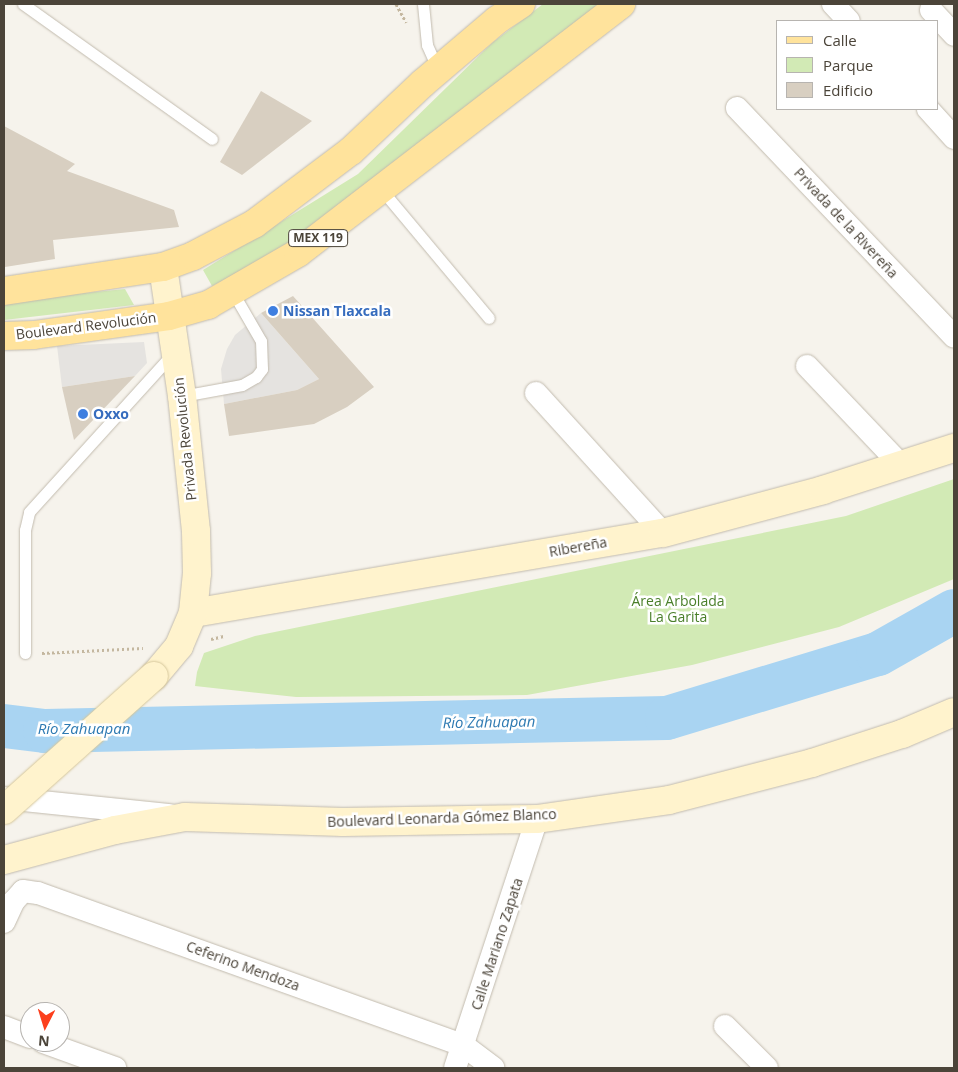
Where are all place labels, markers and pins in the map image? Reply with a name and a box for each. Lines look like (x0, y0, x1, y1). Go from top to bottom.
place label: Nissan Tlaxcala (283, 303, 391, 319)
marker: Nissan Tlaxcala (267, 305, 279, 317)
place label: Oxxo (93, 406, 129, 422)
marker: Oxxo (77, 408, 89, 420)

